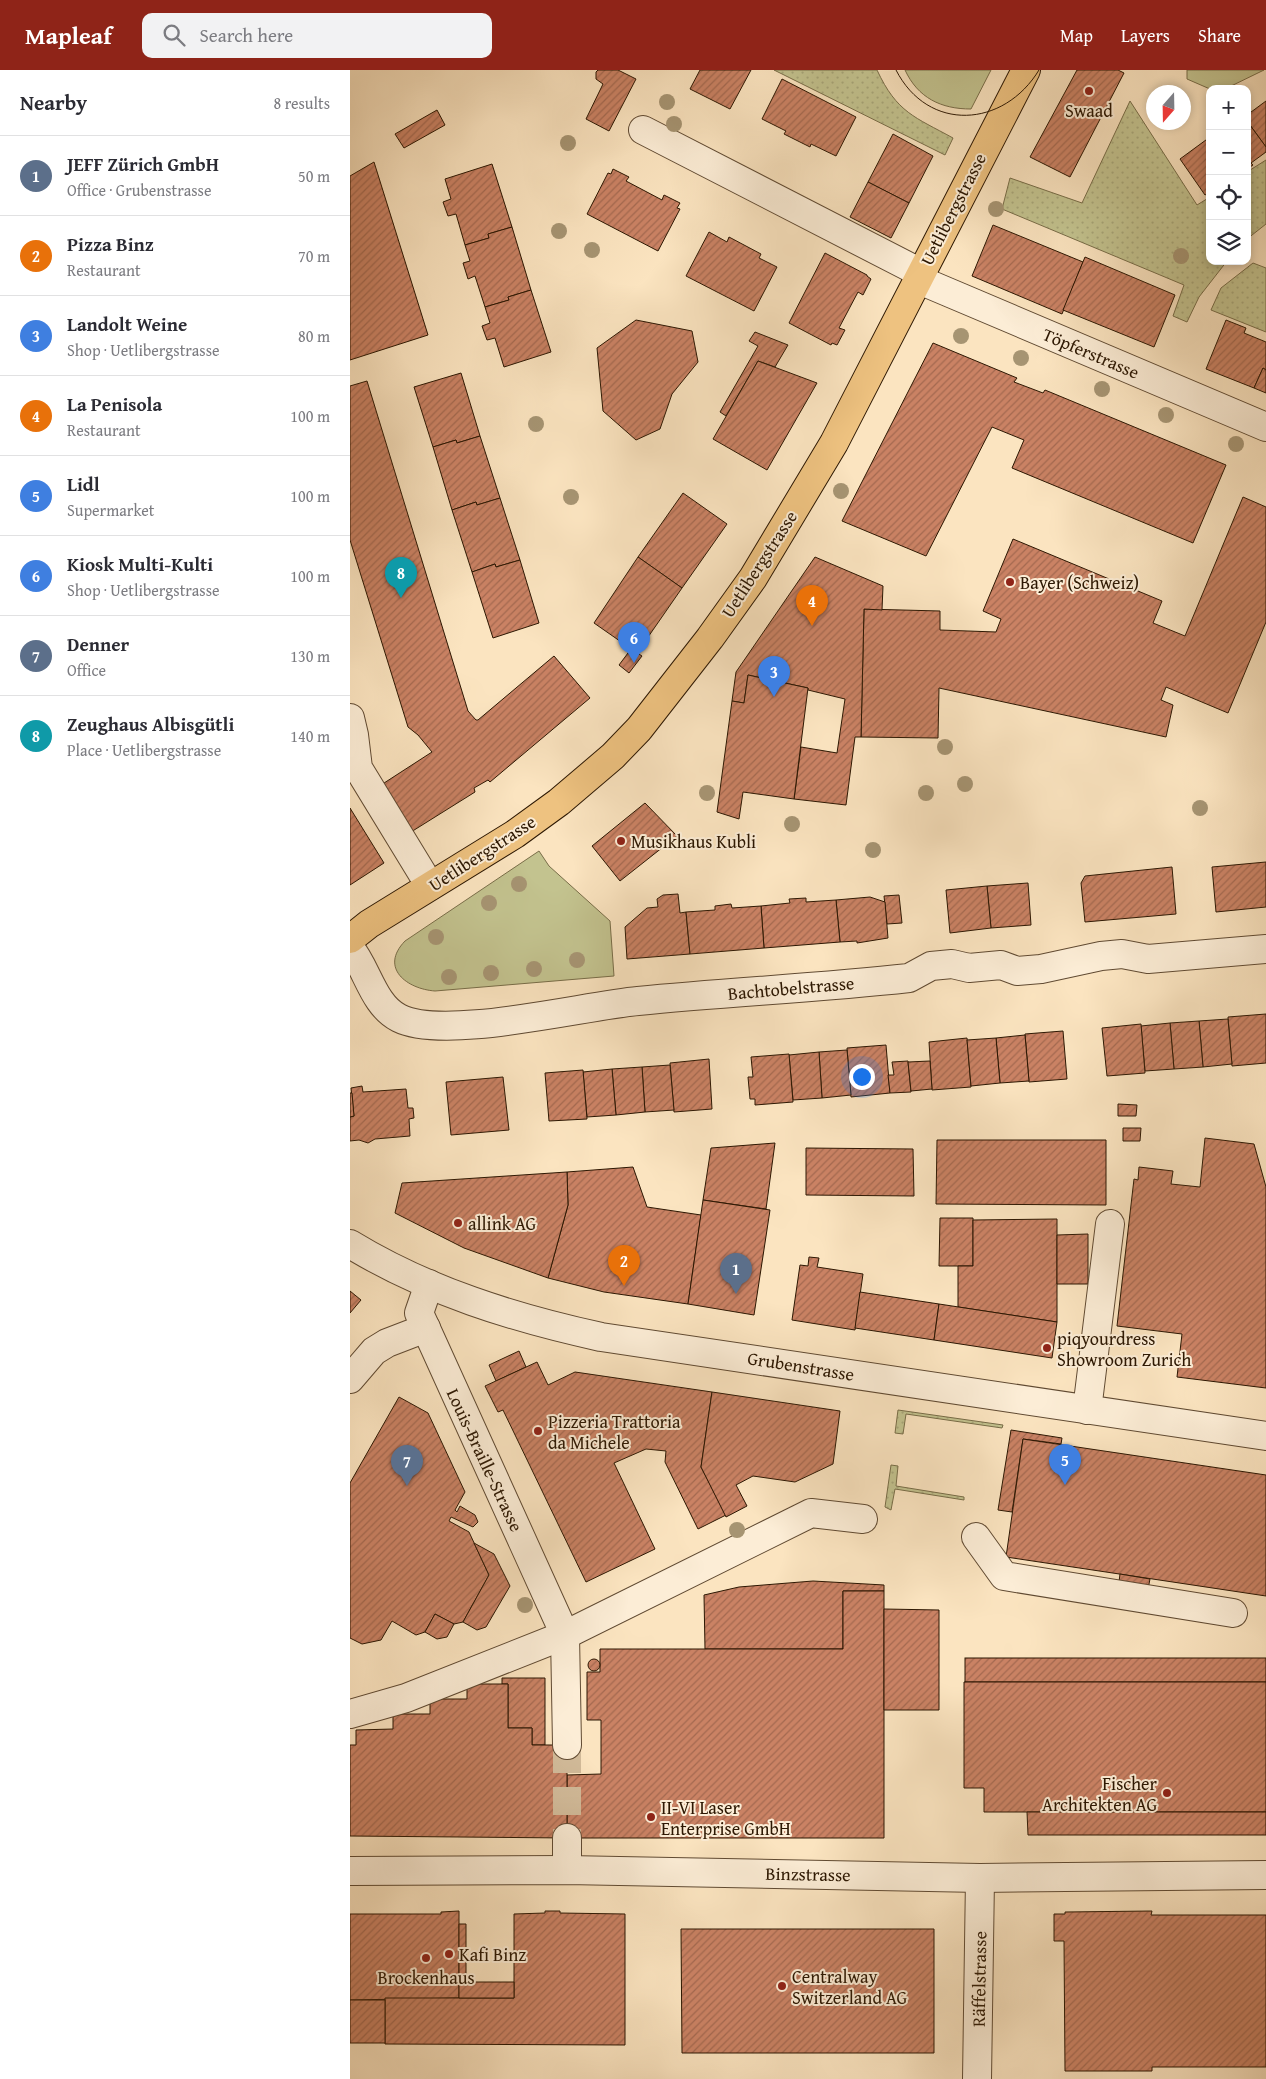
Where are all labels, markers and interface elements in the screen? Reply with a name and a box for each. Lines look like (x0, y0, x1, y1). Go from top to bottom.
search box (142, 13, 492, 58)
text: Mapleaf (25, 18, 112, 53)
icon: search (160, 21, 188, 49)
text: Search here (200, 21, 293, 49)
text: Map (1060, 22, 1093, 49)
text: Layers (1121, 22, 1170, 49)
text: Share (1198, 22, 1241, 49)
marker: Swaad (1083, 85, 1095, 97)
north arrow (1146, 85, 1191, 130)
map controls (1206, 85, 1251, 265)
button: + (1206, 85, 1251, 130)
text: Nearby (20, 87, 87, 118)
text: 8 results (273, 91, 330, 115)
place label: Swaad (1065, 97, 1113, 124)
button: − (1206, 130, 1251, 175)
street label: Uetlibergstrasse (913, 148, 993, 270)
text: JEFF Zürich GmbH (67, 150, 219, 178)
text: 1 (32, 164, 40, 188)
text: 50 m (298, 164, 330, 188)
button: locate (1206, 175, 1251, 220)
text: Office · Grubenstrasse (67, 178, 211, 202)
button: layers (1206, 220, 1251, 265)
text: Pizza Binz (67, 230, 154, 258)
text: 2 (32, 244, 40, 268)
text: 70 m (298, 244, 330, 268)
text: Restaurant (67, 258, 141, 282)
text: Landolt Weine (67, 310, 187, 338)
street label: Töpferstrasse (1038, 321, 1144, 385)
text: 3 (32, 324, 40, 348)
text: 80 m (298, 324, 330, 348)
text: Shop · Uetlibergstrasse (67, 338, 220, 362)
text: La Penisola (67, 390, 162, 418)
text: 4 (32, 404, 40, 428)
text: 100 m (290, 404, 330, 428)
text: Restaurant (67, 418, 141, 442)
text: Lidl (67, 470, 100, 498)
text: 5 (32, 484, 40, 508)
text: 100 m (290, 484, 330, 508)
text: Supermarket (67, 498, 154, 522)
street label: Uetlibergstrasse (714, 505, 804, 623)
text: Kiosk Multi-Kulti (67, 550, 213, 578)
pin: 8 (385, 557, 417, 598)
text: 6 (32, 564, 40, 588)
text: 100 m (290, 564, 330, 588)
place label: Bayer (Schweiz) (1020, 569, 1139, 596)
marker: Bayer (Schweiz) (1004, 576, 1016, 588)
text: Shop · Uetlibergstrasse (67, 578, 220, 602)
pin: 4 (796, 585, 828, 626)
pin: 6 (618, 622, 650, 663)
text: Denner (67, 630, 129, 658)
text: 7 (32, 644, 40, 668)
text: 130 m (290, 644, 330, 668)
pin: 3 (758, 656, 790, 697)
text: Office (67, 658, 106, 682)
text: Zeughaus Albisgütli (67, 710, 234, 738)
text: 8 (32, 724, 40, 748)
text: 140 m (290, 724, 330, 748)
text: Place · Uetlibergstrasse (67, 738, 221, 762)
street label: Uetlibergstrasse (423, 808, 541, 898)
place label: Musikhaus Kubli (631, 828, 756, 855)
marker: Musikhaus Kubli (615, 835, 627, 847)
street label: Bachtobelstrasse (727, 969, 855, 1007)
your location (849, 1064, 875, 1090)
place label: allink AG (468, 1210, 537, 1237)
marker: allink AG (452, 1217, 464, 1229)
pin: 2 (608, 1245, 640, 1286)
pin: 1 (720, 1253, 752, 1294)
place label: piqyourdress Showroom Zurich (1057, 1325, 1191, 1373)
marker: piqyourdress Showroom Zurich (1041, 1342, 1053, 1354)
street label: Grubenstrasse (746, 1344, 856, 1388)
street label: Louis-Braille-Strasse (440, 1384, 530, 1536)
place label: Pizzeria Trattoria da Michele (548, 1408, 681, 1456)
marker: Pizzeria Trattoria da Michele (532, 1425, 544, 1437)
pin: 5 (1049, 1444, 1081, 1485)
pin: 7 (391, 1445, 423, 1486)
place label: Fischer Architekten AG (1042, 1770, 1158, 1818)
marker: Fischer Architekten AG (1161, 1787, 1173, 1799)
place label: II-VI Laser Enterprise GmbH (661, 1794, 791, 1842)
marker: II-VI Laser Enterprise GmbH (645, 1811, 657, 1823)
street label: Binzstrasse (765, 1860, 851, 1888)
street label: Räffelstrasse (965, 1931, 993, 2027)
place label: Kafi Binz (459, 1941, 526, 1968)
marker: Kafi Binz (443, 1948, 455, 1960)
marker: Brockenhaus (420, 1952, 432, 1964)
place label: Centralway Switzerland AG (792, 1963, 908, 2011)
place label: Brockenhaus (377, 1964, 475, 1991)
marker: Centralway Switzerland AG (776, 1980, 788, 1992)

